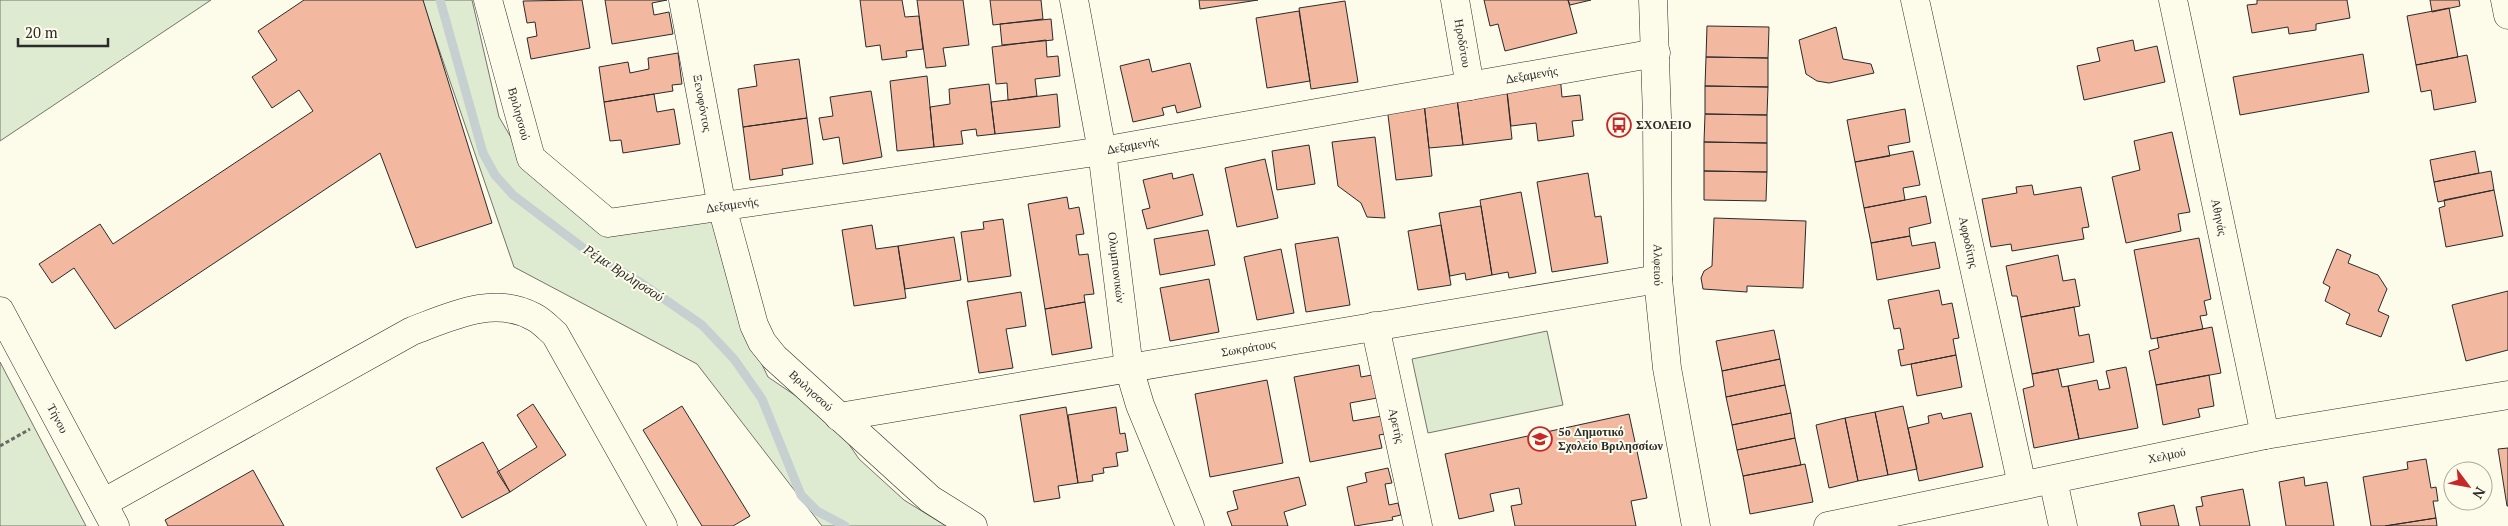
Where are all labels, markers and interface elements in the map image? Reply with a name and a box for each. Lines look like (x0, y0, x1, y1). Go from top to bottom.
scale bar (18, 15, 108, 47)
street label: Ηροδότου (1451, 18, 1475, 69)
text: 20 m (25, 22, 58, 42)
street label: Δεξαμενής (1504, 63, 1559, 86)
street label: Ξενοφόντος (690, 73, 716, 133)
street label: Βριλησσού (505, 86, 534, 142)
bus stop icon: ΣΧΟΛΕΙΟ (1606, 112, 1632, 138)
place label: ΣΧΟΛΕΙΟ (1636, 117, 1692, 132)
street label: Δεξαμενής (1106, 133, 1160, 157)
street label: Δεξαμενής (705, 193, 759, 216)
street label: Αθηνάς (2208, 197, 2231, 237)
street label: Αφροδίτης (1956, 215, 1982, 269)
street label: Ολυμπιονικών (1105, 231, 1129, 305)
water label: Ρέμα Βριλησσού (580, 239, 668, 306)
street label: Αλφειού (1651, 244, 1667, 286)
street label: Σωκράτους (1220, 336, 1277, 359)
street label: Βριλησσού (786, 367, 836, 414)
street label: Τήνου (44, 401, 72, 436)
street label: Αρετής (1386, 407, 1408, 445)
place label: 5ο Δημοτικό Σχολείο Βριλησσίων (1558, 424, 1663, 453)
school or university icon: 5ο Δημοτικό Σχολείο Βριλησσίων (1527, 426, 1553, 452)
street label: Χελμού (2146, 444, 2187, 466)
north arrow (2443, 461, 2493, 511)
text: N (2468, 484, 2490, 503)

